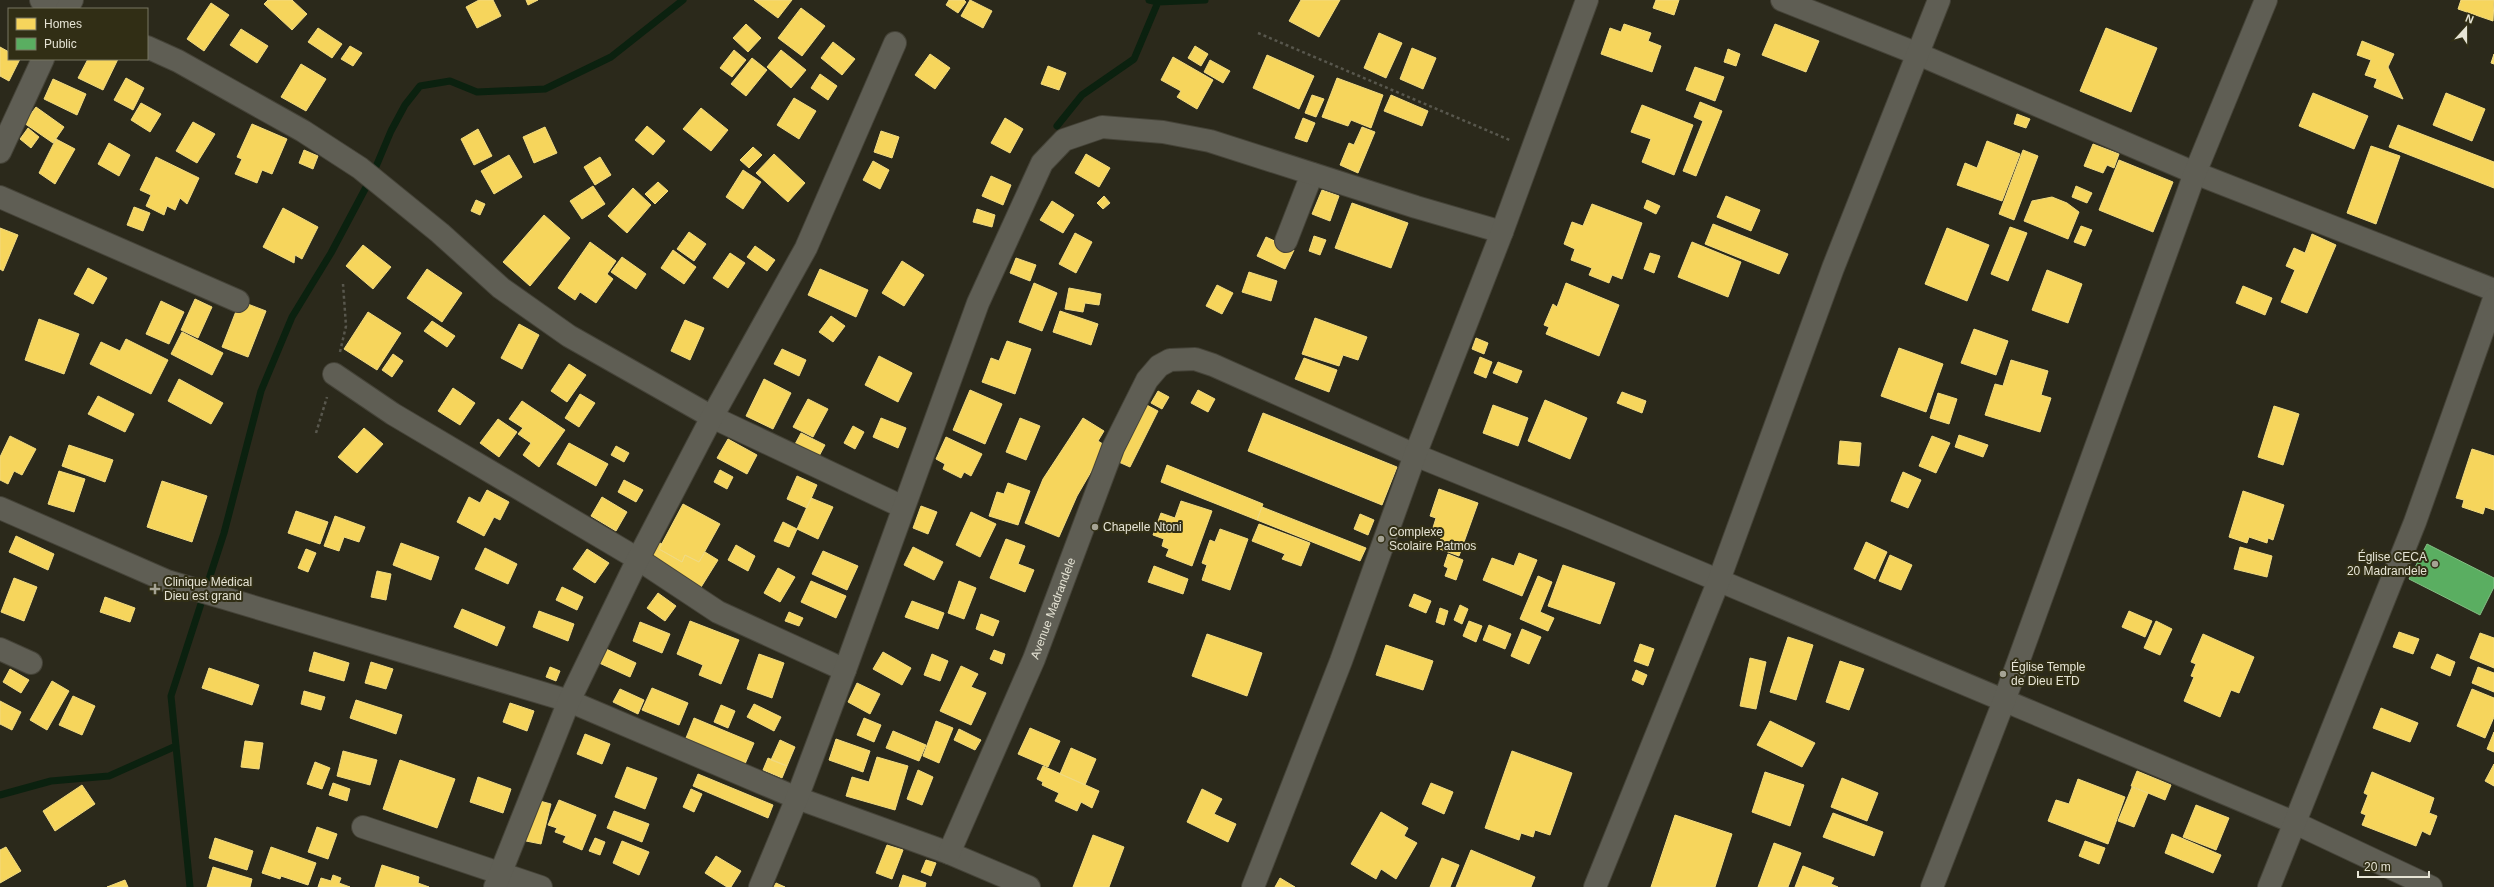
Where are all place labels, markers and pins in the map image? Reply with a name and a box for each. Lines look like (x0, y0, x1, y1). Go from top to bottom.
place label: Chapelle Ntoni (1103, 520, 1182, 534)
marker: Chapelle Ntoni (1090, 522, 1100, 532)
place label: Complexe Scolaire Patmos (1389, 525, 1476, 553)
marker: Complexe Scolaire Patmos (1376, 534, 1386, 544)
place label: Église CECA 20 Madrandele (2347, 549, 2427, 578)
marker: Église CECA 20 Madrandele (2430, 559, 2440, 569)
place label: Clinique Médical Dieu est grand (164, 575, 252, 603)
marker: Clinique Médical Dieu est grand (149, 583, 161, 595)
place label: Église Temple de Dieu ETD (2011, 659, 2086, 688)
marker: Église Temple de Dieu ETD (1998, 669, 2008, 679)

